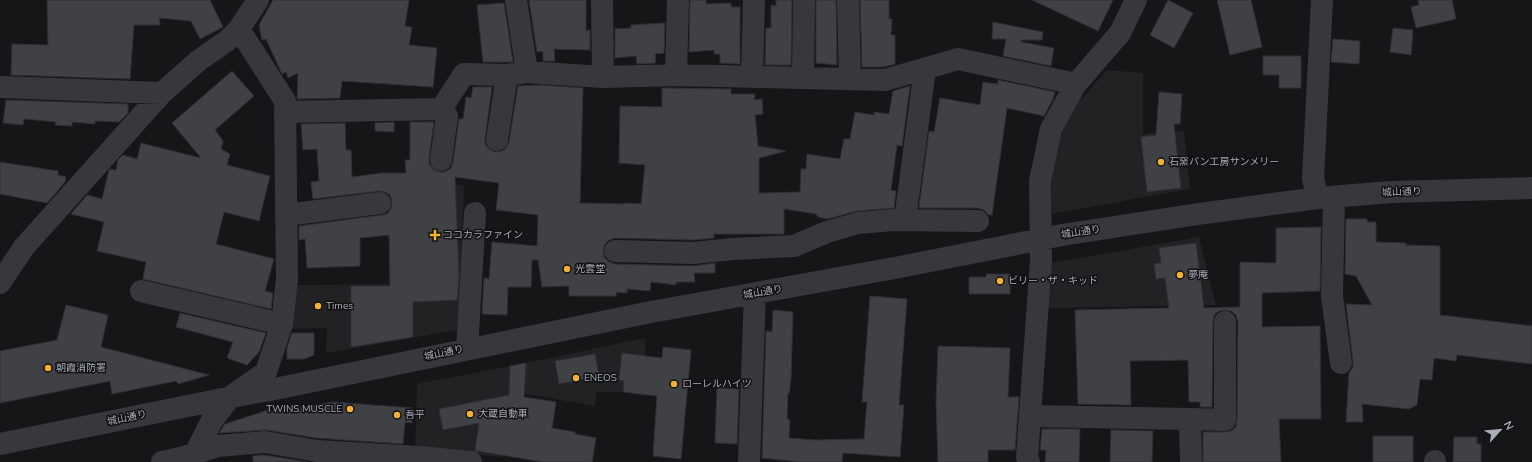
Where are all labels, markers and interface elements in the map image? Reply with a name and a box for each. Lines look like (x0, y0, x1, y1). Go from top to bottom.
place label: 石窯パン工房サンメリー (1169, 155, 1279, 169)
marker: 石窯パン工房サンメリー (1156, 157, 1166, 167)
street label: 城山通り (1382, 184, 1422, 200)
street label: 城山通り (1060, 222, 1102, 242)
place label: ココカラファイン (443, 228, 523, 242)
marker: ココカラファイン (430, 230, 440, 240)
place label: 光雲堂 (575, 262, 605, 276)
marker: 光雲堂 (562, 264, 572, 274)
place label: 夢庵 (1188, 268, 1208, 282)
marker: 夢庵 (1175, 270, 1185, 280)
place label: ビリー・ザ・キッド (1008, 274, 1098, 288)
marker: ビリー・ザ・キッド (995, 276, 1005, 286)
street label: 城山通り (742, 282, 784, 302)
place label: Times (326, 299, 353, 313)
marker: Times (313, 301, 323, 311)
street label: 城山通り (423, 342, 465, 364)
place label: 朝霞消防署 (56, 361, 106, 375)
marker: 朝霞消防署 (43, 363, 53, 373)
place label: ENEOS (584, 371, 617, 385)
marker: ENEOS (571, 373, 581, 383)
place label: ローレルハイツ (682, 377, 752, 391)
marker: ローレルハイツ (669, 379, 679, 389)
place label: TWINS MUSCLE (266, 402, 342, 416)
marker: TWINS MUSCLE (345, 404, 355, 414)
street label: 城山通り (106, 407, 148, 429)
place label: 大蔵自動車 (478, 407, 528, 421)
place label: 吾平 (405, 408, 425, 422)
marker: 大蔵自動車 (465, 409, 475, 419)
marker: 吾平 (392, 410, 402, 420)
north arrow (1480, 410, 1520, 450)
text: N (1500, 419, 1517, 433)

